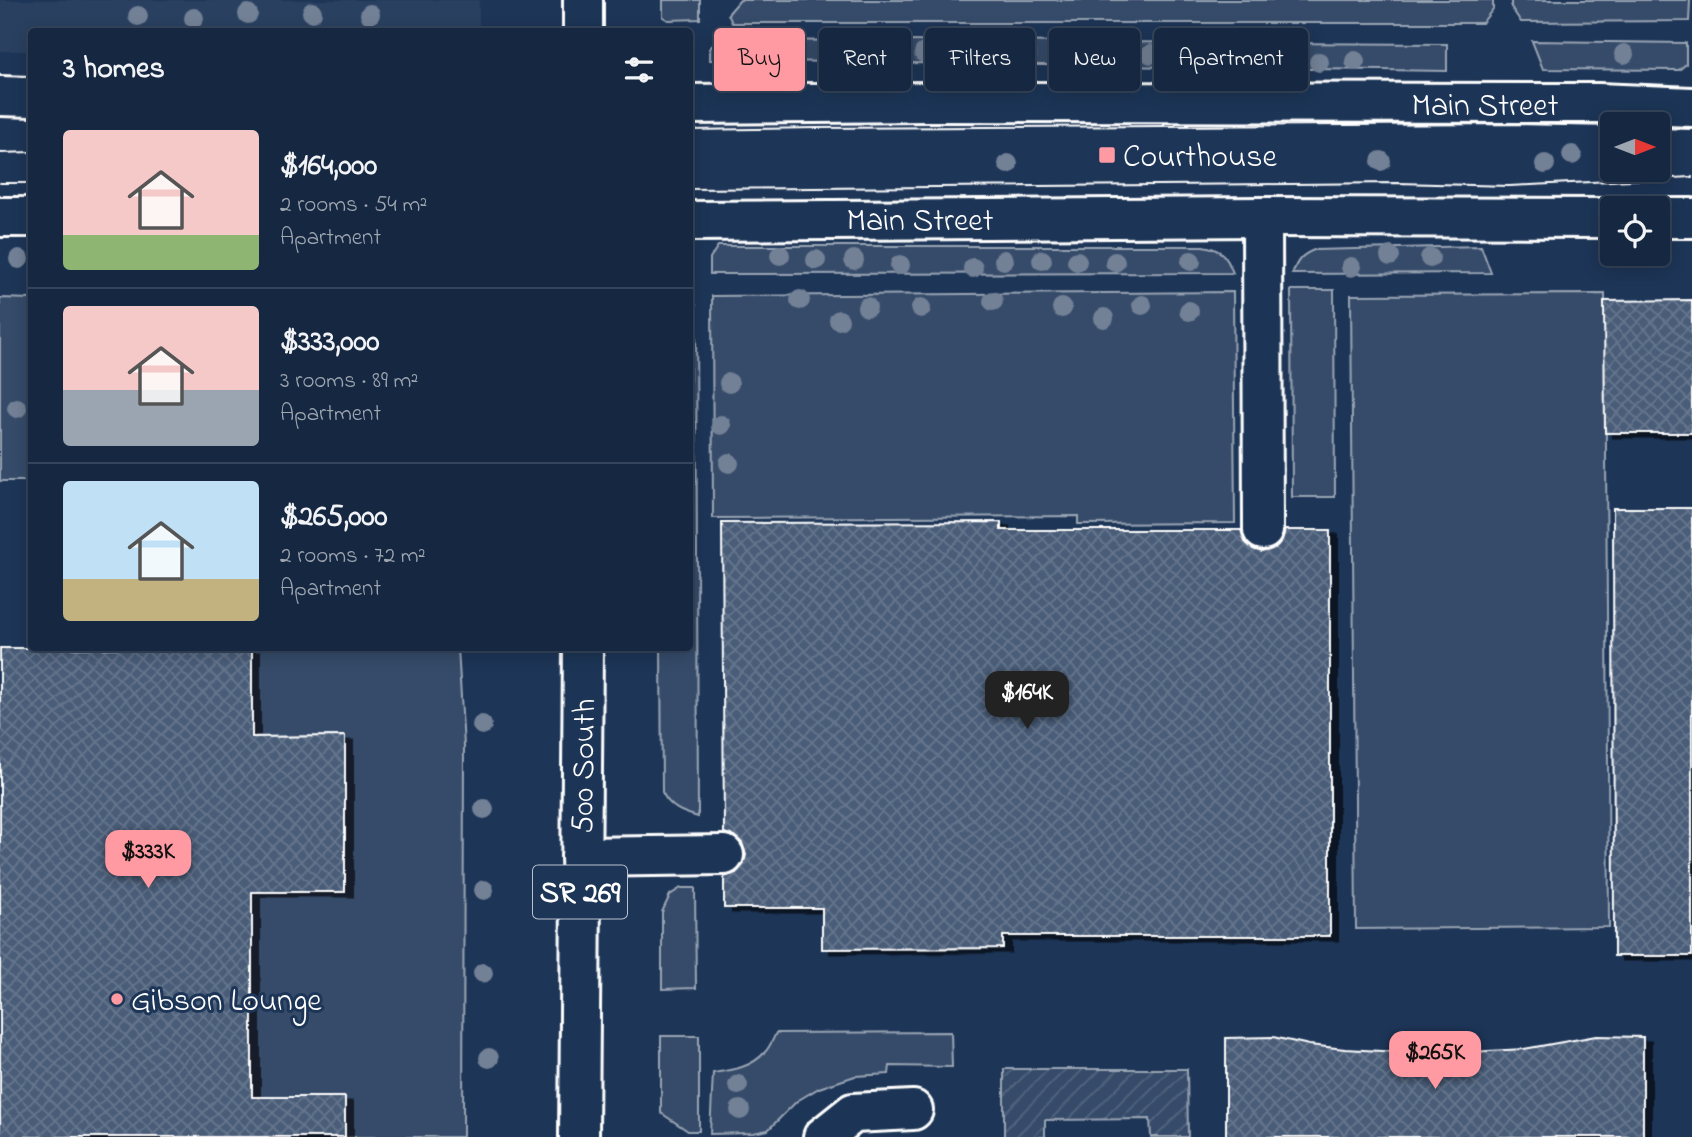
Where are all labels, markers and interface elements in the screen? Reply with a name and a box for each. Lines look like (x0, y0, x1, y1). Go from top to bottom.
chip: Buy (714, 28, 805, 91)
chip: Rent (819, 28, 911, 91)
chip: Filters (925, 28, 1035, 91)
chip: New (1049, 28, 1140, 91)
chip: Apartment (1154, 28, 1308, 91)
text: 3 homes (63, 48, 165, 92)
icon: filters (620, 51, 658, 89)
street label: Main Street (1412, 84, 1559, 131)
north arrow (1600, 112, 1670, 182)
map controls (1600, 112, 1670, 266)
place label: Courthouse (1123, 135, 1277, 182)
text: $164,000 (280, 145, 377, 189)
marker: Courthouse (1097, 145, 1117, 165)
icon: home (119, 158, 203, 242)
text: 2 rooms · 54 m² (280, 189, 427, 222)
button: locate (1600, 196, 1670, 266)
street label: Main Street (847, 199, 994, 246)
text: Apartment (280, 222, 381, 255)
text: $333,000 (280, 321, 379, 365)
icon: home (119, 334, 203, 418)
text: 3 rooms · 89 m² (280, 365, 418, 398)
text: Apartment (280, 398, 381, 431)
text: $265,000 (280, 496, 387, 540)
icon: home (119, 509, 203, 593)
text: 2 rooms · 72 m² (280, 540, 426, 573)
text: Apartment (280, 573, 381, 606)
pin: $164K (978, 672, 1076, 731)
text: $164K (1001, 677, 1053, 710)
street label: 500 South (561, 698, 610, 834)
pin: $333K (99, 830, 197, 890)
text: $333K (121, 836, 175, 869)
road number: SR 269 (533, 866, 627, 918)
place label: Gibson Lounge (131, 979, 322, 1026)
marker: Gibson Lounge (109, 991, 125, 1007)
pin: $265K (1386, 1032, 1484, 1091)
text: $265K (1405, 1037, 1465, 1070)

